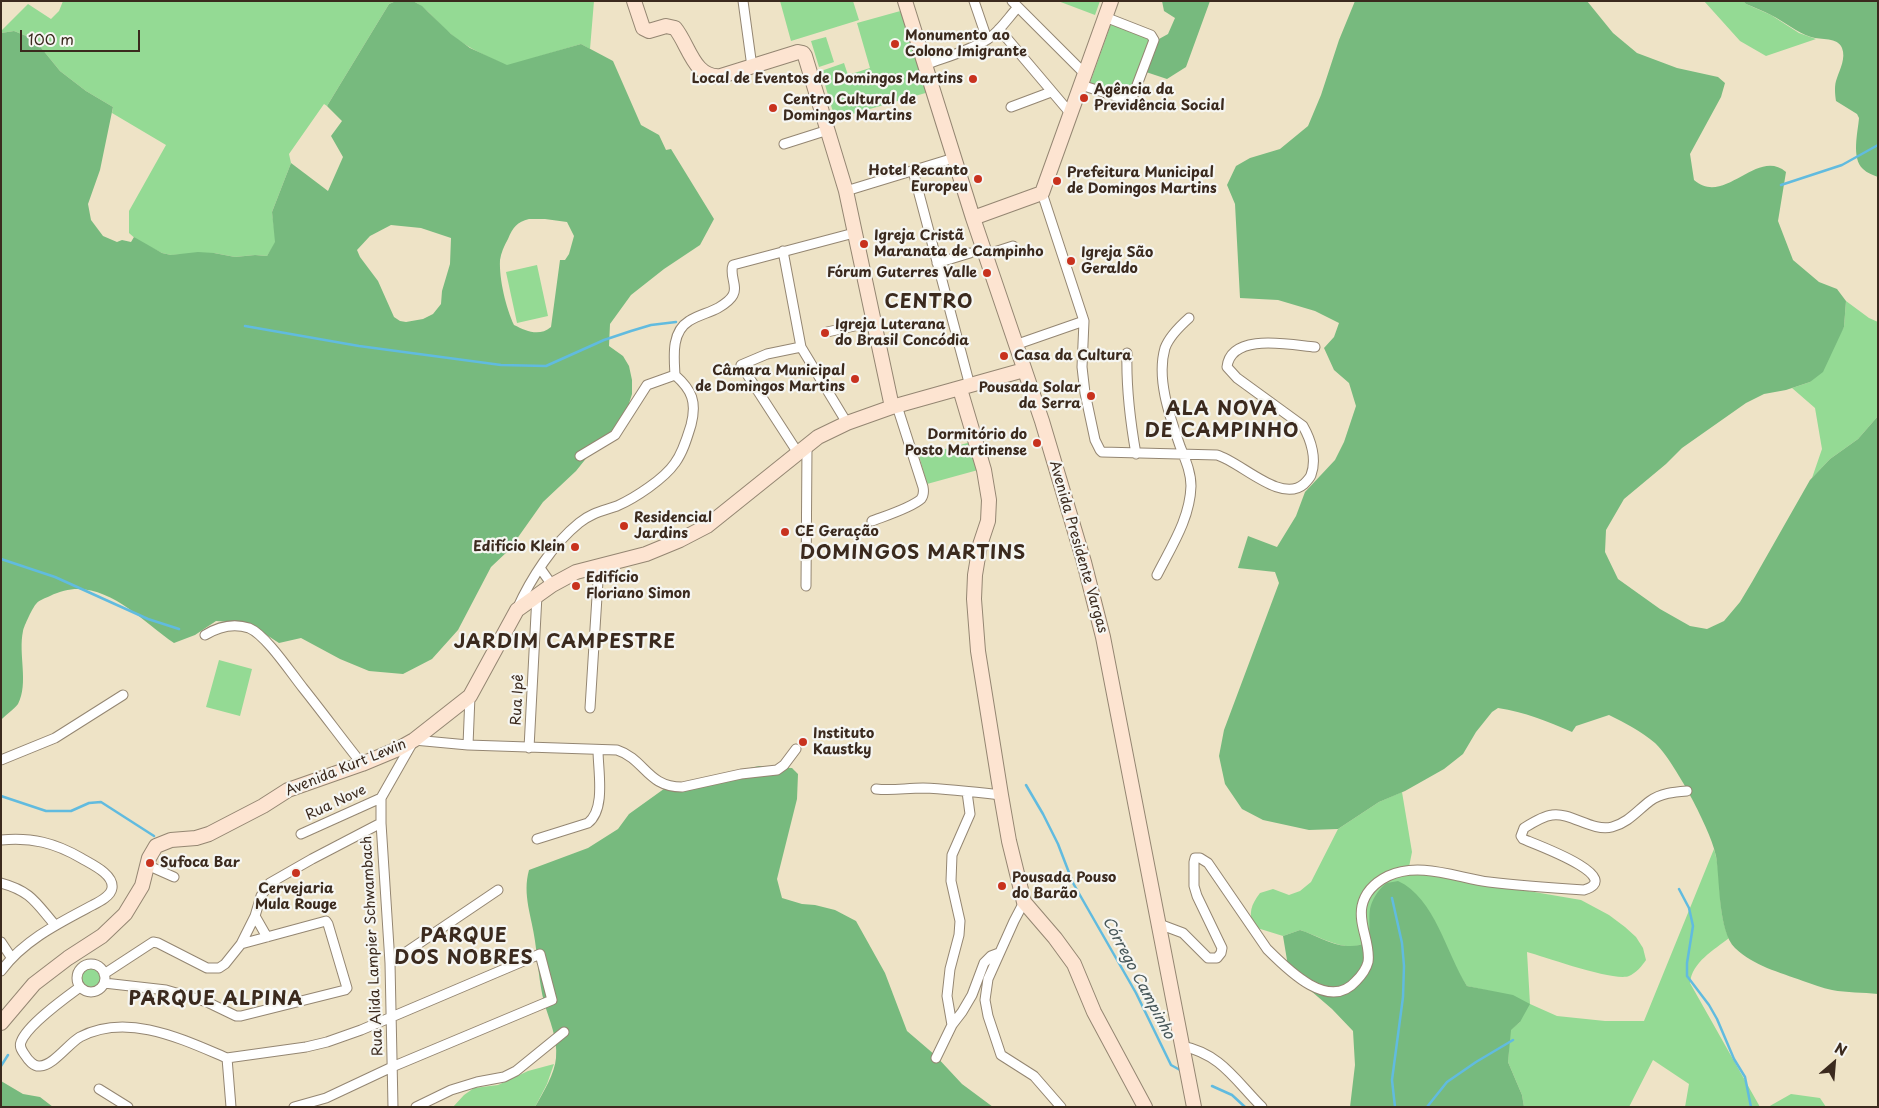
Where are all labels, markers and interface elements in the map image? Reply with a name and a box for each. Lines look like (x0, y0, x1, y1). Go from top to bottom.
scale bar (22, 20, 142, 52)
text: 100 m (28, 27, 74, 50)
place label: Monumento ao Colono Imigrante (905, 28, 1027, 60)
marker: Monumento ao Colono Imigrante (889, 38, 901, 50)
place label: Local de Eventos de Domingos Martins (692, 71, 963, 87)
marker: Local de Eventos de Domingos Martins (967, 73, 979, 85)
place label: Agência da Previdência Social (1094, 82, 1225, 114)
place label: Centro Cultural de Domingos Martins (783, 92, 916, 124)
marker: Agência da Previdência Social (1078, 92, 1090, 104)
marker: Centro Cultural de Domingos Martins (767, 102, 779, 114)
place label: Hotel Recanto Europeu (868, 163, 968, 196)
place label: Prefeitura Municipal de Domingos Martins (1067, 165, 1217, 198)
marker: Hotel Recanto Europeu (972, 173, 984, 185)
marker: Prefeitura Municipal de Domingos Martins (1051, 175, 1063, 187)
place label: Igreja Cristã Maranata de Campinho (874, 228, 1044, 260)
marker: Igreja Cristã Maranata de Campinho (858, 238, 870, 250)
place label: Igreja São Geraldo (1081, 245, 1153, 278)
marker: Igreja São Geraldo (1065, 255, 1077, 267)
place label: Fórum Guterres Valle (827, 265, 977, 281)
marker: Fórum Guterres Valle (981, 267, 993, 279)
district label: CENTRO (884, 292, 974, 314)
place label: Igreja Luterana do Brasil Concódia (835, 317, 969, 350)
marker: Igreja Luterana do Brasil Concódia (819, 327, 831, 339)
place label: Casa da Cultura (1014, 348, 1132, 364)
marker: Casa da Cultura (998, 350, 1010, 362)
place label: Câmara Municipal de Domingos Martins (695, 363, 845, 396)
marker: Câmara Municipal de Domingos Martins (849, 373, 861, 385)
place label: Pousada Solar da Serra (979, 380, 1081, 412)
marker: Pousada Solar da Serra (1085, 390, 1097, 402)
district label: ALA NOVA DE CAMPINHO (1144, 399, 1300, 443)
place label: Dormitório do Posto Martinense (905, 427, 1027, 460)
marker: Dormitório do Posto Martinense (1031, 437, 1043, 449)
street label: Avenida Presidente Vargas (1045, 459, 1111, 635)
place label: Residencial Jardins (634, 510, 712, 542)
marker: Residencial Jardins (618, 520, 630, 532)
place label: CE Geração (795, 524, 879, 540)
marker: CE Geração (779, 526, 791, 538)
place label: Edifício Klein (473, 539, 565, 555)
marker: Edifício Klein (569, 541, 581, 553)
district label: DOMINGOS MARTINS (800, 543, 1026, 565)
place label: Edifício Floriano Simon (586, 570, 691, 602)
marker: Edifício Floriano Simon (570, 580, 582, 592)
district label: JARDIM CAMPESTRE (453, 632, 677, 654)
street label: Rua Ipê (508, 674, 528, 726)
place label: Instituto Kaustky (813, 726, 874, 759)
street label: Avenida Kurt Lewin (283, 736, 409, 800)
marker: Instituto Kaustky (797, 736, 809, 748)
street label: Rua Nove (303, 782, 369, 824)
street label: Rua Alida Lampier Schwambach (359, 835, 387, 1057)
place label: Sufoca Bar (160, 855, 240, 871)
marker: Sufoca Bar (144, 857, 156, 869)
marker: Cervejaria Mula Rouge (290, 867, 302, 879)
place label: Pousada Pouso do Barão (1012, 870, 1116, 902)
marker: Pousada Pouso do Barão (996, 880, 1008, 892)
place label: Cervejaria Mula Rouge (255, 881, 337, 914)
water label: Córrego Campinho (1098, 914, 1178, 1042)
district label: PARQUE DOS NOBRES (392, 926, 536, 970)
district label: PARQUE ALPINA (128, 989, 304, 1011)
text: N (1831, 1037, 1851, 1061)
north arrow (1809, 1038, 1859, 1088)

